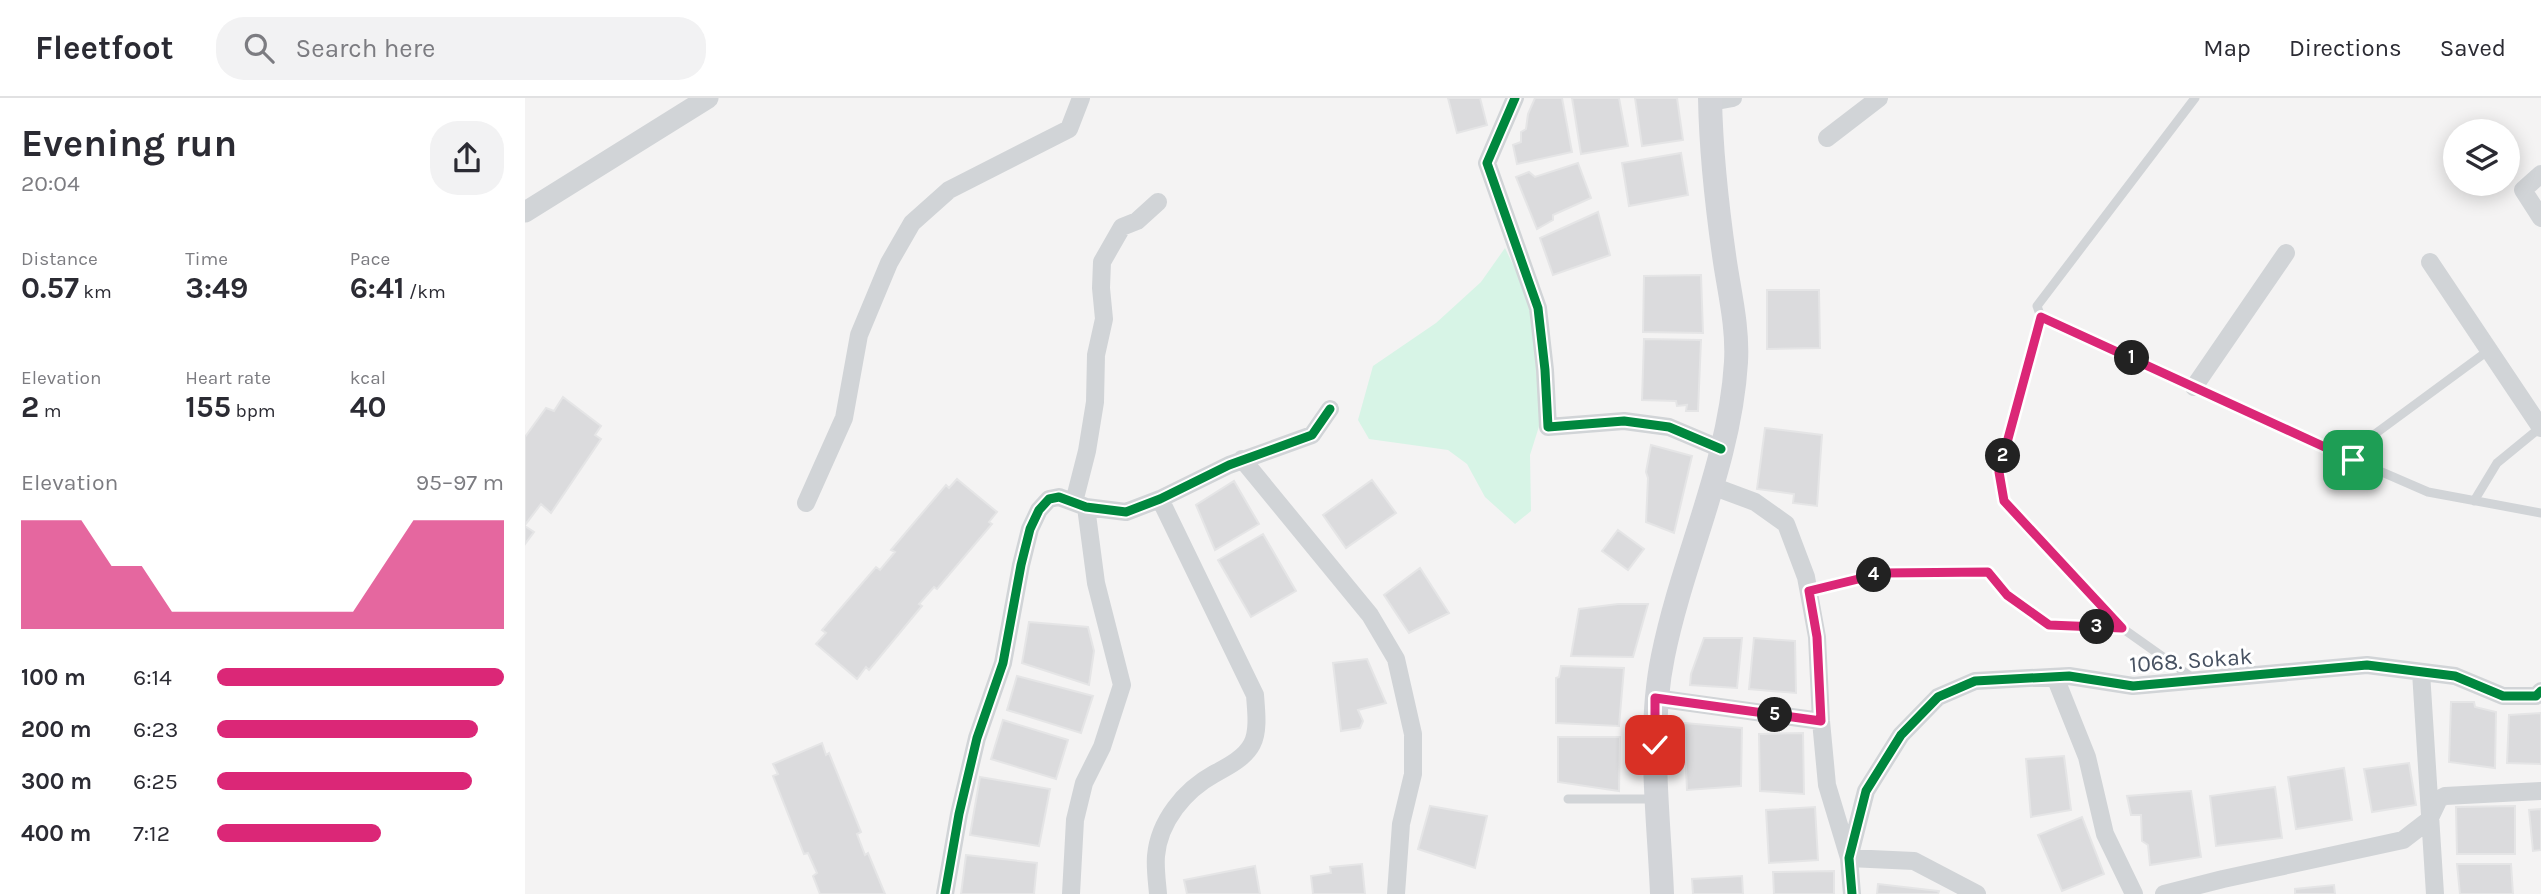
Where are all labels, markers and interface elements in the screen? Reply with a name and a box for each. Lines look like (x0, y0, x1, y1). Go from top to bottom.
search box (216, 17, 706, 80)
text: Fleetfoot (35, 29, 174, 67)
icon: search (240, 29, 278, 67)
text: Search here (296, 33, 435, 64)
text: Map (2203, 34, 2251, 62)
text: Directions (2289, 34, 2402, 62)
text: Saved (2440, 34, 2506, 62)
map controls (2443, 119, 2520, 196)
button: layers (2443, 119, 2520, 196)
text: Evening run (21, 121, 237, 166)
button: share (430, 121, 504, 195)
text: 20:04 (21, 170, 80, 197)
text: Distance (21, 248, 98, 270)
text: Time (185, 248, 228, 270)
text: Pace (350, 248, 390, 270)
text: 0.57 (21, 270, 79, 306)
text: 3:49 (185, 270, 248, 306)
text: 6:41 (350, 270, 405, 306)
text: km (79, 281, 112, 303)
text: /km (405, 281, 446, 303)
pin: 1 (2115, 341, 2149, 376)
text: 1 (2128, 346, 2135, 368)
text: Elevation (21, 367, 101, 389)
text: Heart rate (185, 367, 271, 389)
text: kcal (350, 367, 386, 389)
text: 2 (21, 389, 39, 425)
text: 155 (185, 389, 231, 425)
text: 40 (350, 389, 386, 425)
text: m (39, 400, 61, 422)
text: bpm (231, 400, 276, 422)
pin (2323, 430, 2383, 490)
pin: 2 (1985, 438, 2021, 474)
icon: arrive (2334, 441, 2372, 479)
text: 2 (1997, 444, 2008, 466)
text: Elevation (21, 469, 118, 496)
text: 95–97 m (416, 469, 504, 496)
pin: 4 (1857, 558, 1891, 592)
text: 4 (1868, 563, 1879, 585)
pin: 3 (2079, 610, 2115, 644)
text: 3 (2091, 615, 2102, 637)
street label: 1068. Sokak (2129, 643, 2253, 678)
text: 100 m (21, 664, 86, 691)
text: 6:14 (133, 664, 172, 691)
pin: 5 (1757, 698, 1793, 732)
text: 5 (1769, 703, 1780, 725)
pin (1625, 715, 1685, 775)
text: 200 m (21, 716, 92, 743)
text: 6:23 (133, 716, 178, 743)
icon: check (1636, 726, 1674, 764)
text: 300 m (21, 768, 92, 795)
text: 6:25 (133, 768, 178, 795)
text: 400 m (21, 820, 91, 847)
text: 7:12 (133, 820, 170, 847)

